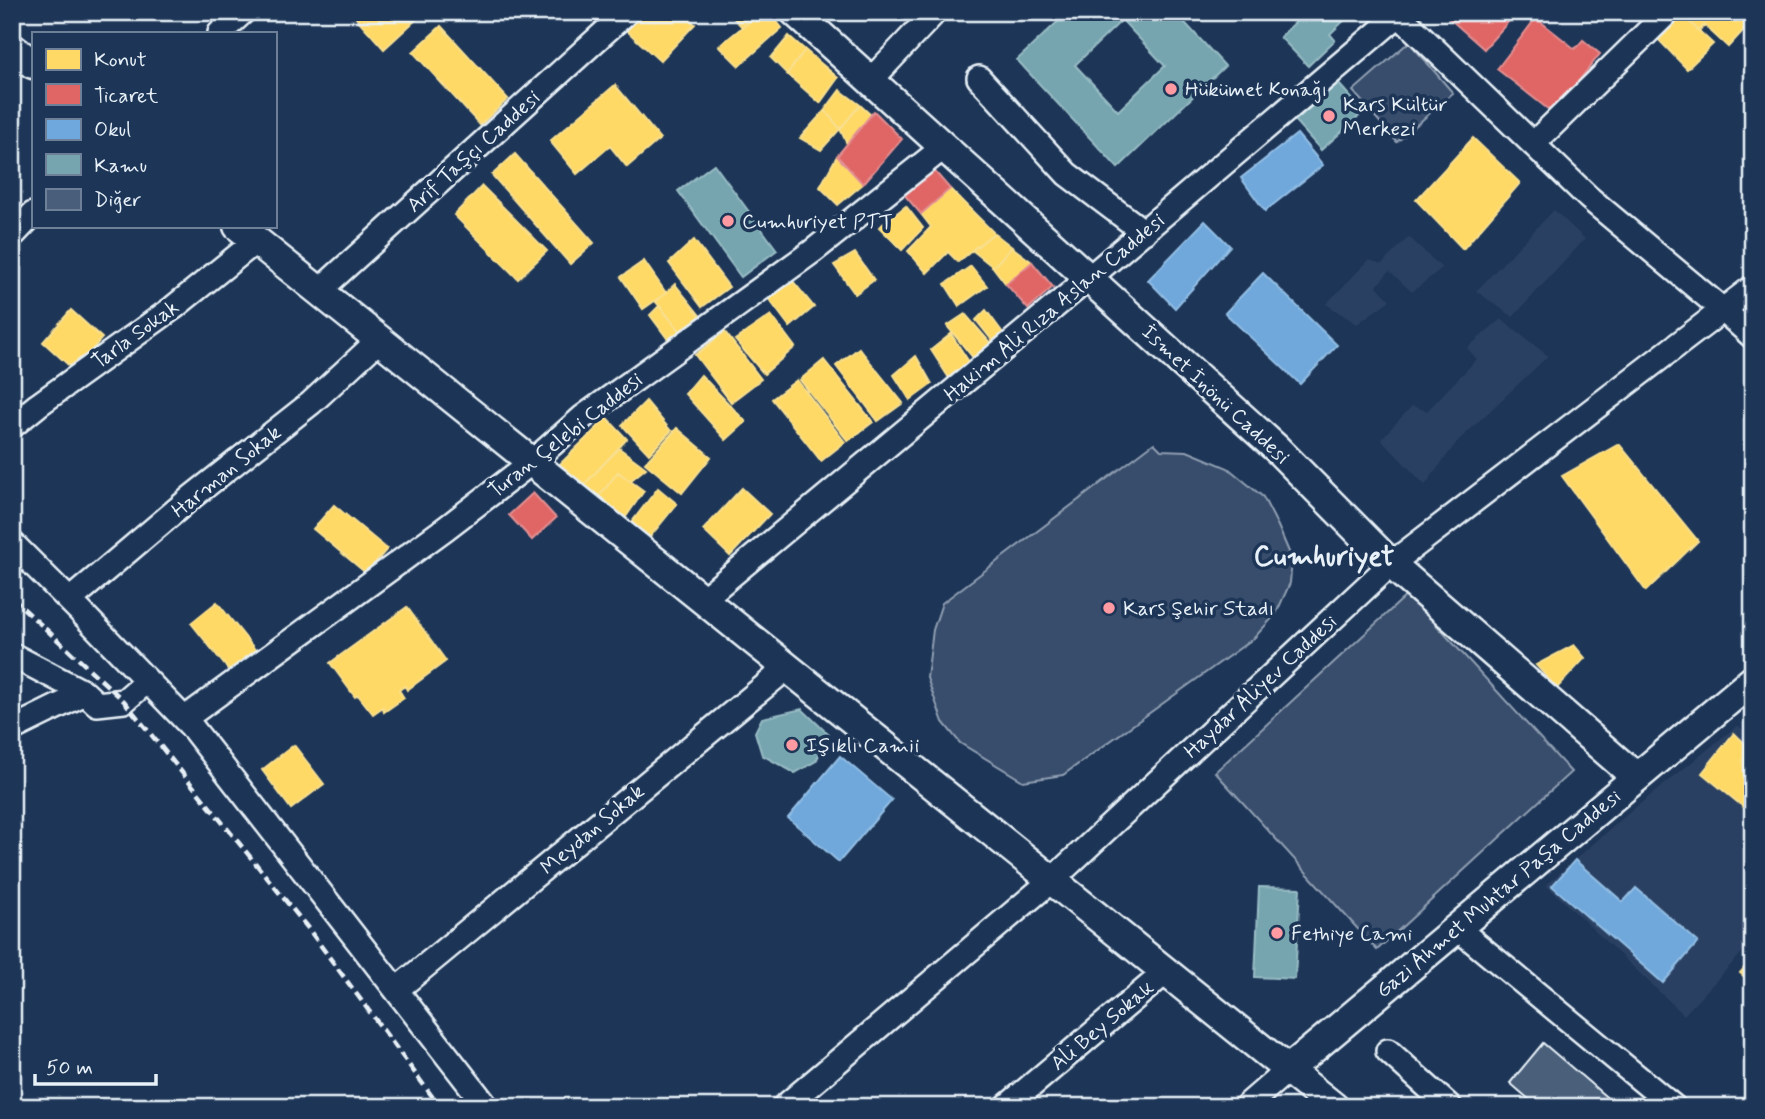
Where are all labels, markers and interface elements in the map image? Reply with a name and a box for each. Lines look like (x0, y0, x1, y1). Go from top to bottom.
legend (32, 32, 276, 228)
text: Konut (94, 46, 147, 74)
place label: Hükümet Konağı (1185, 76, 1327, 104)
marker: Hükümet Konağı (1163, 81, 1179, 97)
text: Ticaret (94, 82, 159, 110)
street label: Arif Taşçı Caddesi (401, 84, 547, 219)
place label: Kars Kültür Merkezi (1343, 91, 1448, 143)
marker: Kars Kültür Merkezi (1321, 108, 1337, 124)
text: Okul (94, 116, 131, 144)
text: Kamu (94, 152, 147, 180)
text: Diğer (94, 186, 142, 214)
street label: Hakim Ali Rıza Aslan Caddesi (938, 207, 1171, 408)
place label: Cumhuriyet PTT (742, 208, 893, 236)
marker: Cumhuriyet PTT (720, 213, 736, 229)
street label: Tarla Sokak (86, 294, 185, 376)
street label: İsmet İnönü Caddesi (1135, 319, 1296, 471)
street label: Turan Çelebi Caddesi (483, 367, 649, 505)
street label: Harman Sokak (166, 419, 288, 525)
district label: Cumhuriyet (1254, 539, 1394, 576)
place label: Kars Şehir Stadı (1123, 595, 1274, 623)
marker: Kars Şehir Stadı (1101, 600, 1117, 616)
street label: Haydar Aliyev Caddesi (1178, 608, 1344, 765)
place label: Işıklı Camii (806, 732, 919, 760)
marker: Işıklı Camii (784, 737, 800, 753)
street label: Meydan Sokak (535, 778, 651, 882)
street label: Gazi Ahmet Muhtar Paşa Caddesi (1370, 783, 1627, 1005)
place label: Fethiye Cami (1291, 920, 1412, 948)
marker: Fethiye Cami (1269, 925, 1285, 941)
street label: Ali Bey Sokak (1045, 974, 1160, 1077)
scale bar (35, 1042, 156, 1086)
text: 50 m (46, 1054, 93, 1082)

